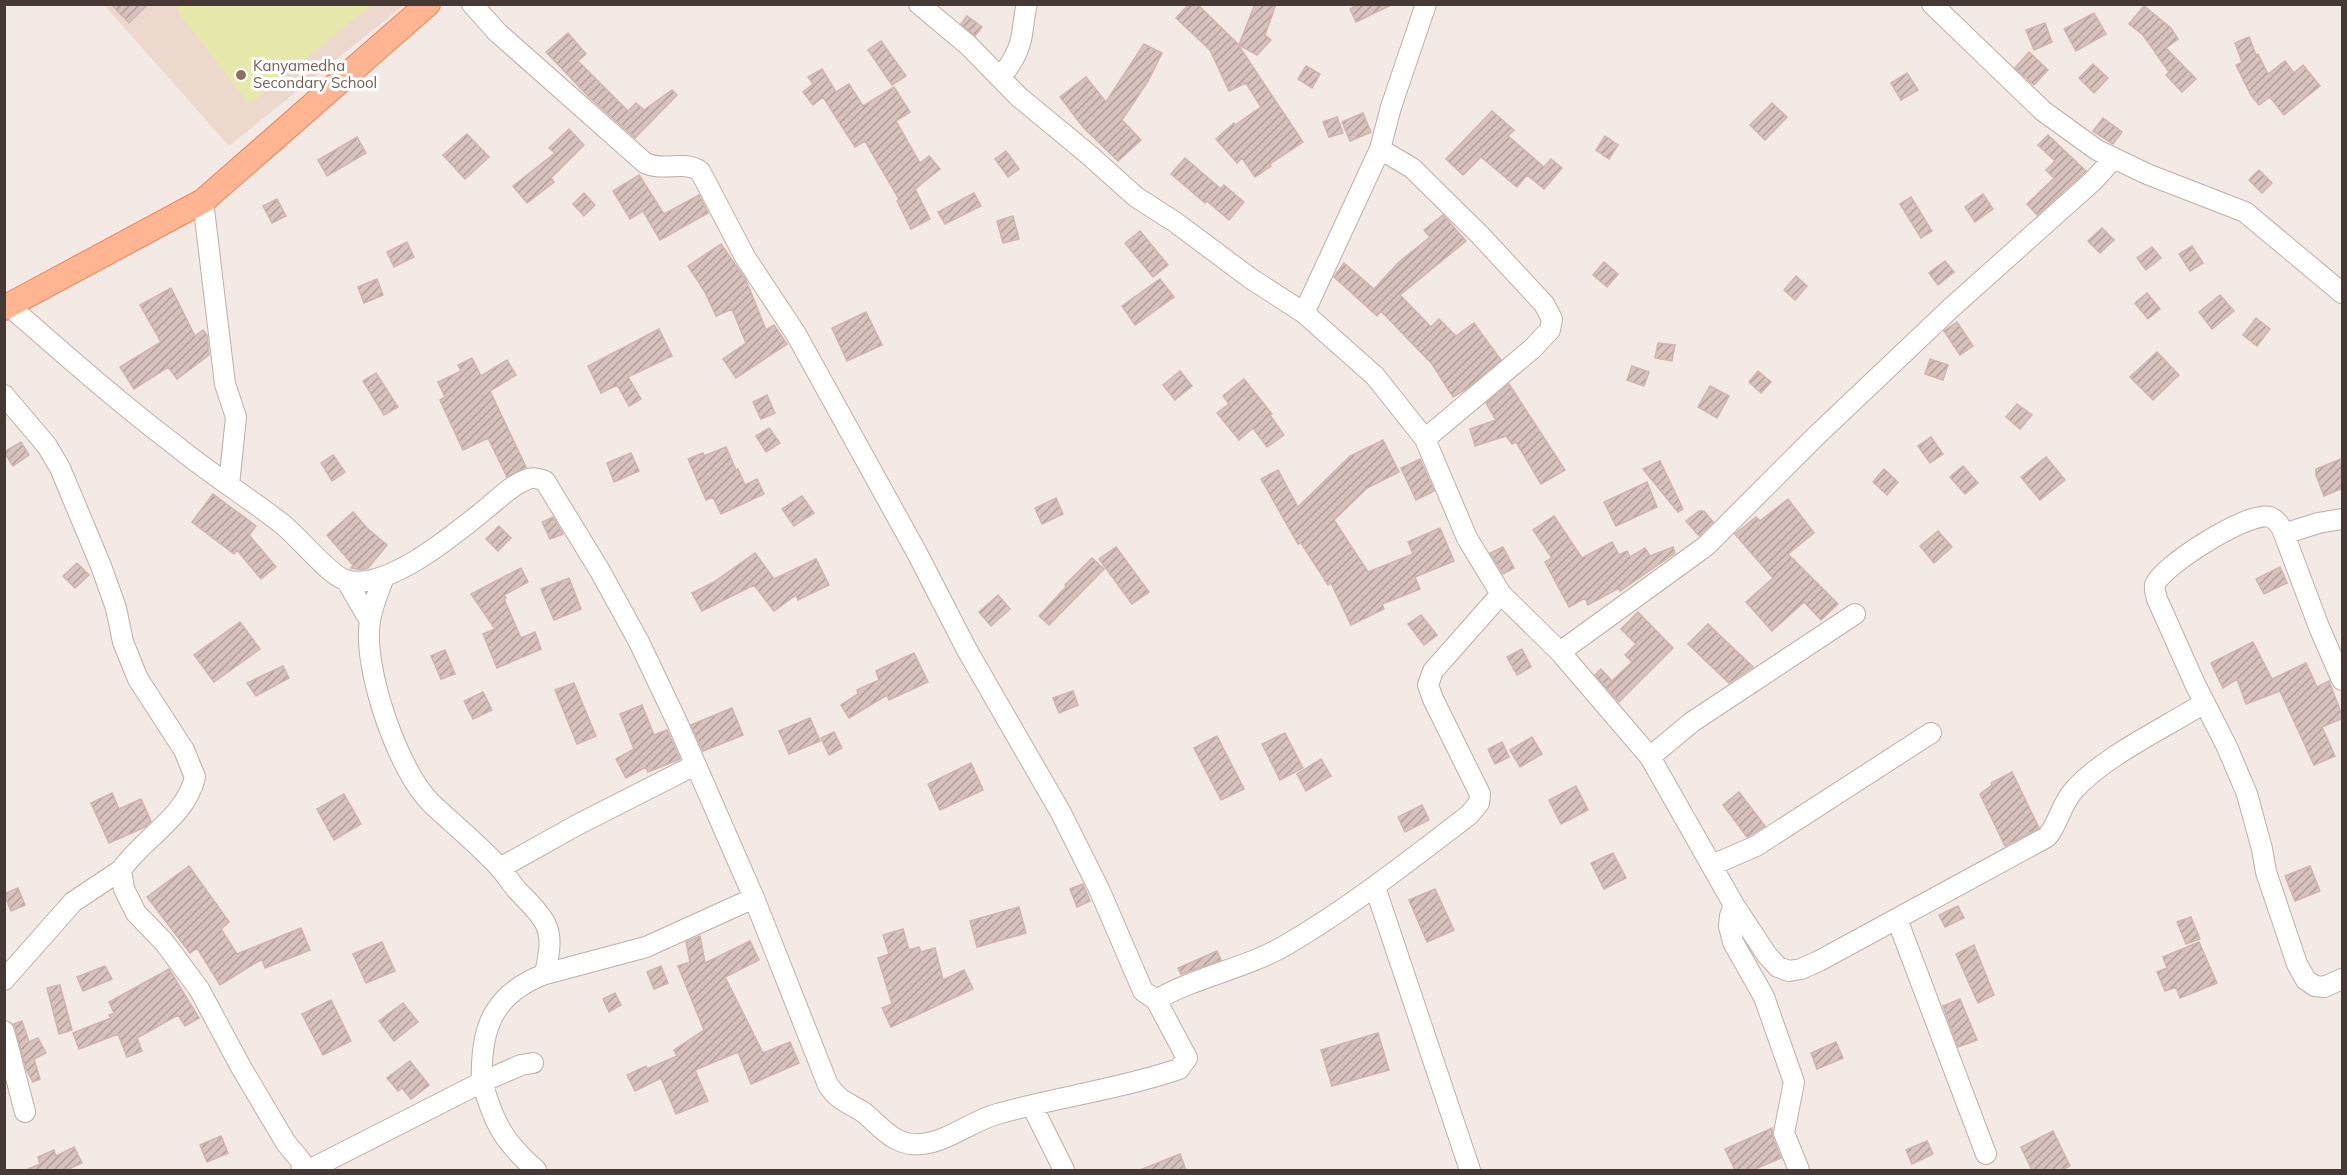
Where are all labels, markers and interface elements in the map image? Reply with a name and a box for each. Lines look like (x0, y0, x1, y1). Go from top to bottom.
place label: Kanyamedha Secondary School (253, 56, 377, 92)
marker: Kanyamedha Secondary School (234, 68, 248, 82)

